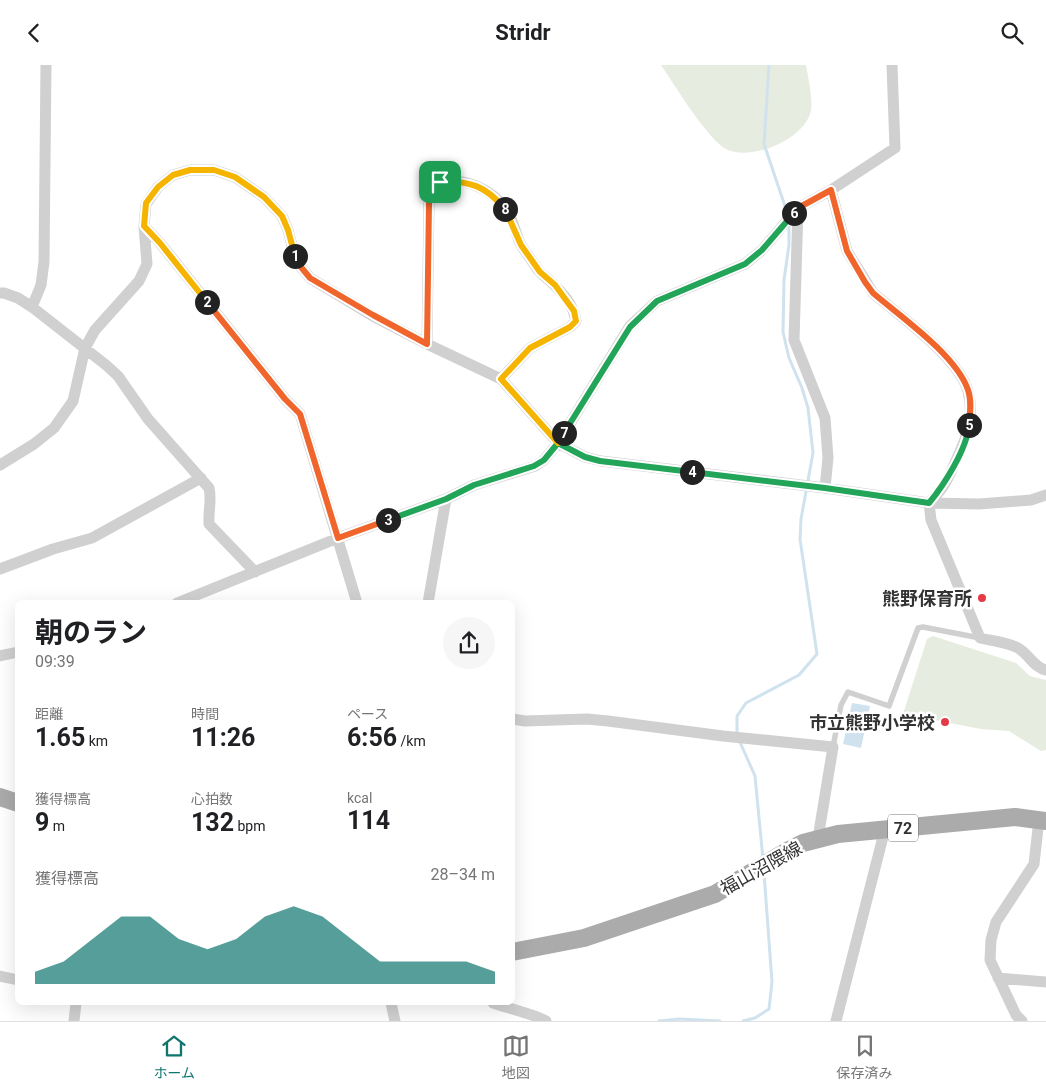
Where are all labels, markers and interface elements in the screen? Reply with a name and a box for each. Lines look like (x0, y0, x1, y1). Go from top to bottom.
icon: back (20, 19, 48, 47)
icon: search (998, 19, 1026, 47)
text: Stridr (495, 20, 551, 45)
pin (419, 161, 461, 203)
icon: arrive (426, 168, 454, 196)
pin: 8 (492, 197, 518, 221)
text: 8 (501, 201, 510, 217)
pin: 6 (782, 201, 806, 225)
text: 6 (790, 205, 799, 221)
pin: 1 (282, 243, 308, 269)
text: 1 (291, 248, 300, 264)
pin: 2 (194, 289, 220, 315)
text: 2 (203, 294, 212, 310)
pin: 5 (956, 413, 982, 437)
text: 5 (965, 417, 974, 433)
pin: 7 (552, 421, 576, 445)
text: 7 (560, 425, 569, 441)
pin: 4 (680, 459, 704, 485)
text: 4 (688, 464, 697, 480)
pin: 3 (376, 507, 400, 533)
text: 3 (384, 512, 393, 528)
place label: 熊野保育所 (882, 588, 972, 609)
marker: 熊野保育所 (976, 592, 988, 604)
text: 朝のラン (35, 616, 147, 649)
button: share (443, 617, 495, 669)
text: 09:39 (35, 652, 75, 671)
text: 距離 (35, 706, 63, 722)
text: 時間 (191, 706, 219, 722)
text: ペース (347, 706, 388, 722)
place label: 市立熊野小学校 (809, 712, 935, 733)
marker: 市立熊野小学校 (939, 716, 951, 728)
text: 1.65 (35, 723, 85, 752)
text: 11:26 (191, 723, 255, 752)
text: 6:56 (347, 723, 397, 752)
text: km (85, 733, 108, 749)
text: /km (397, 733, 426, 749)
text: kcal (347, 790, 372, 806)
text: 獲得標高 (35, 791, 91, 807)
text: 心拍数 (191, 791, 233, 807)
text: 114 (347, 806, 390, 835)
text: 9 (35, 808, 49, 837)
text: 132 (191, 808, 234, 837)
road number: 72 (888, 815, 918, 841)
text: m (49, 818, 65, 834)
text: bpm (234, 818, 266, 834)
street label: 福山沼隈線 (717, 837, 805, 899)
text: 28–34 m (431, 865, 495, 884)
text: 獲得標高 (35, 869, 99, 888)
tab: ホーム (153, 1032, 195, 1082)
tab: 地図 (502, 1032, 530, 1082)
tab: 保存済み (837, 1032, 893, 1082)

